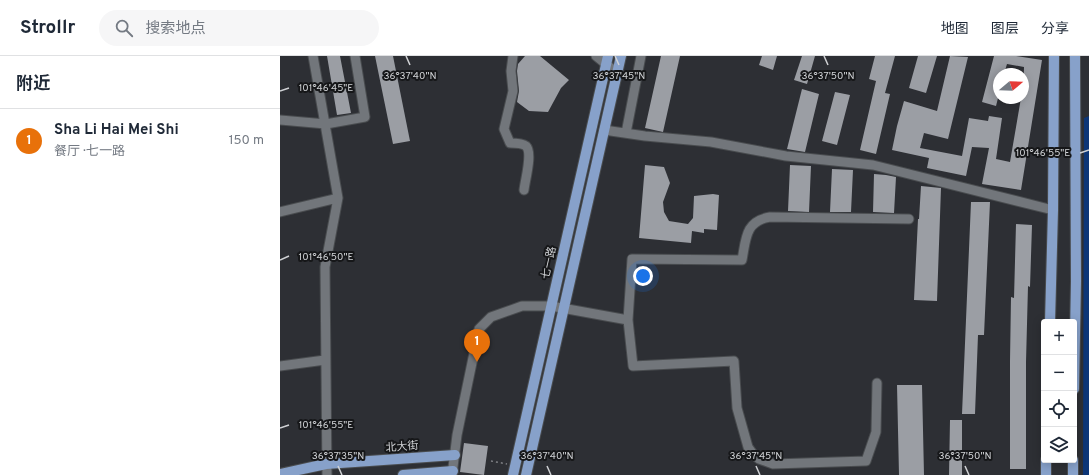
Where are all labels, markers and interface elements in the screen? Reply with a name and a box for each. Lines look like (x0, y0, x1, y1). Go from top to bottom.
search box (99, 10, 379, 46)
text: Strollr (20, 16, 75, 40)
icon: search (113, 17, 135, 39)
text: 搜索地点 (145, 20, 205, 39)
text: 地图 (941, 21, 969, 38)
text: 图层 (991, 21, 1019, 38)
text: 分享 (1041, 21, 1069, 38)
north arrow (993, 68, 1029, 104)
text: 36°37'40"N (383, 70, 437, 83)
text: 36°37'45"N (593, 70, 645, 83)
text: 36°37'50"N (801, 70, 855, 83)
text: 附近 (16, 74, 50, 96)
text: 101°46'45"E (299, 82, 353, 95)
text: Sha Li Hai Mei Shi (54, 121, 179, 140)
text: 1 (26, 133, 32, 149)
text: 150 m (229, 133, 264, 149)
text: 餐厅 · 七一路 (54, 144, 125, 160)
text: 101°46'55"E (1016, 147, 1070, 160)
street label: 七一路 (538, 245, 560, 281)
text: 101°46'50"E (299, 251, 353, 264)
your location (633, 266, 653, 286)
map controls (1041, 319, 1077, 463)
button: + (1041, 319, 1077, 355)
pin: 1 (464, 329, 490, 362)
button: − (1041, 355, 1077, 391)
button: locate (1041, 391, 1077, 427)
text: 101°46'55"E (299, 419, 353, 432)
button: layers (1041, 427, 1077, 463)
street label: 北大街 (385, 439, 419, 455)
text: 36°37'35"N (312, 450, 364, 463)
text: 36°37'40"N (520, 450, 574, 463)
text: 36°37'45"N (730, 450, 782, 463)
text: 36°37'50"N (938, 450, 992, 463)

